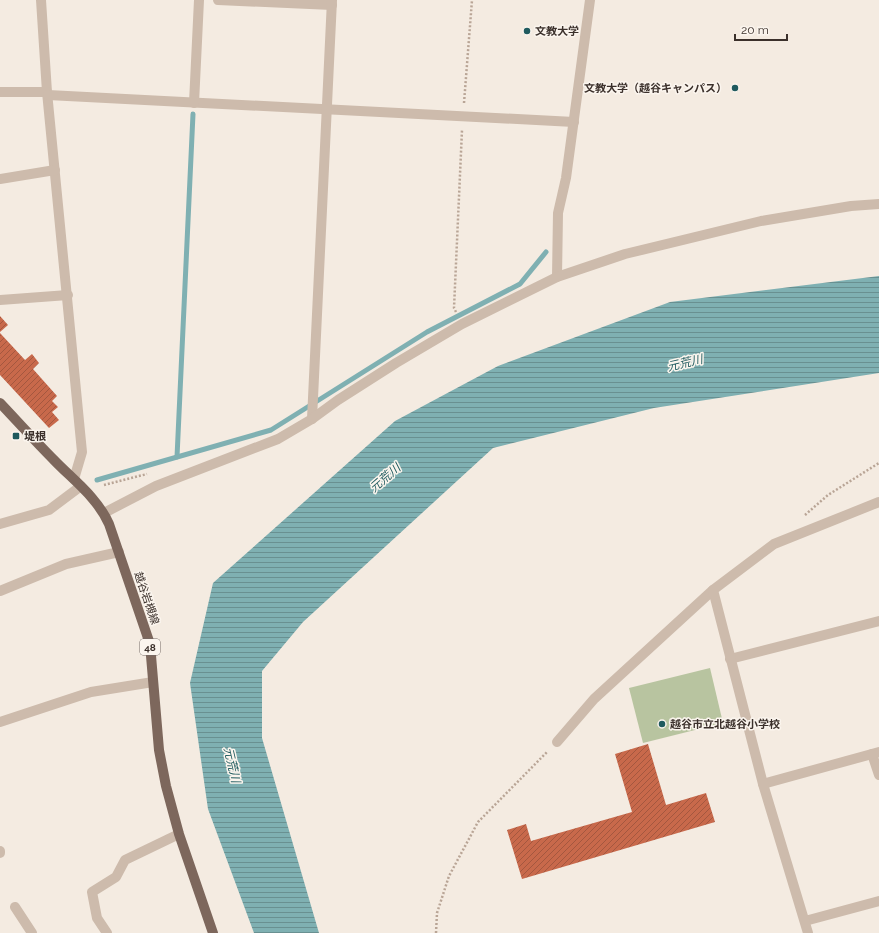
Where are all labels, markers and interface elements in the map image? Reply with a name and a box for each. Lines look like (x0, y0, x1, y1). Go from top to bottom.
scale bar (735, 16, 787, 42)
text: 20 m (741, 23, 769, 37)
place label: 文教大学 (535, 25, 579, 38)
marker: 文教大学 (522, 26, 532, 36)
place label: 文教大学（越谷キャンパス） (584, 82, 727, 95)
marker: 文教大学（越谷キャンパス） (730, 83, 740, 93)
water label: 元荒川 (666, 352, 706, 374)
place label: 堤根 (24, 430, 46, 443)
marker: 堤根 (11, 431, 21, 441)
water label: 元荒川 (367, 460, 405, 495)
street label: 越谷岩槻線 (131, 570, 162, 626)
road number: 48 (140, 639, 160, 655)
place label: 越谷市立北越谷小学校 (670, 718, 780, 731)
marker: 越谷市立北越谷小学校 (657, 719, 667, 729)
water label: 元荒川 (221, 746, 243, 786)

